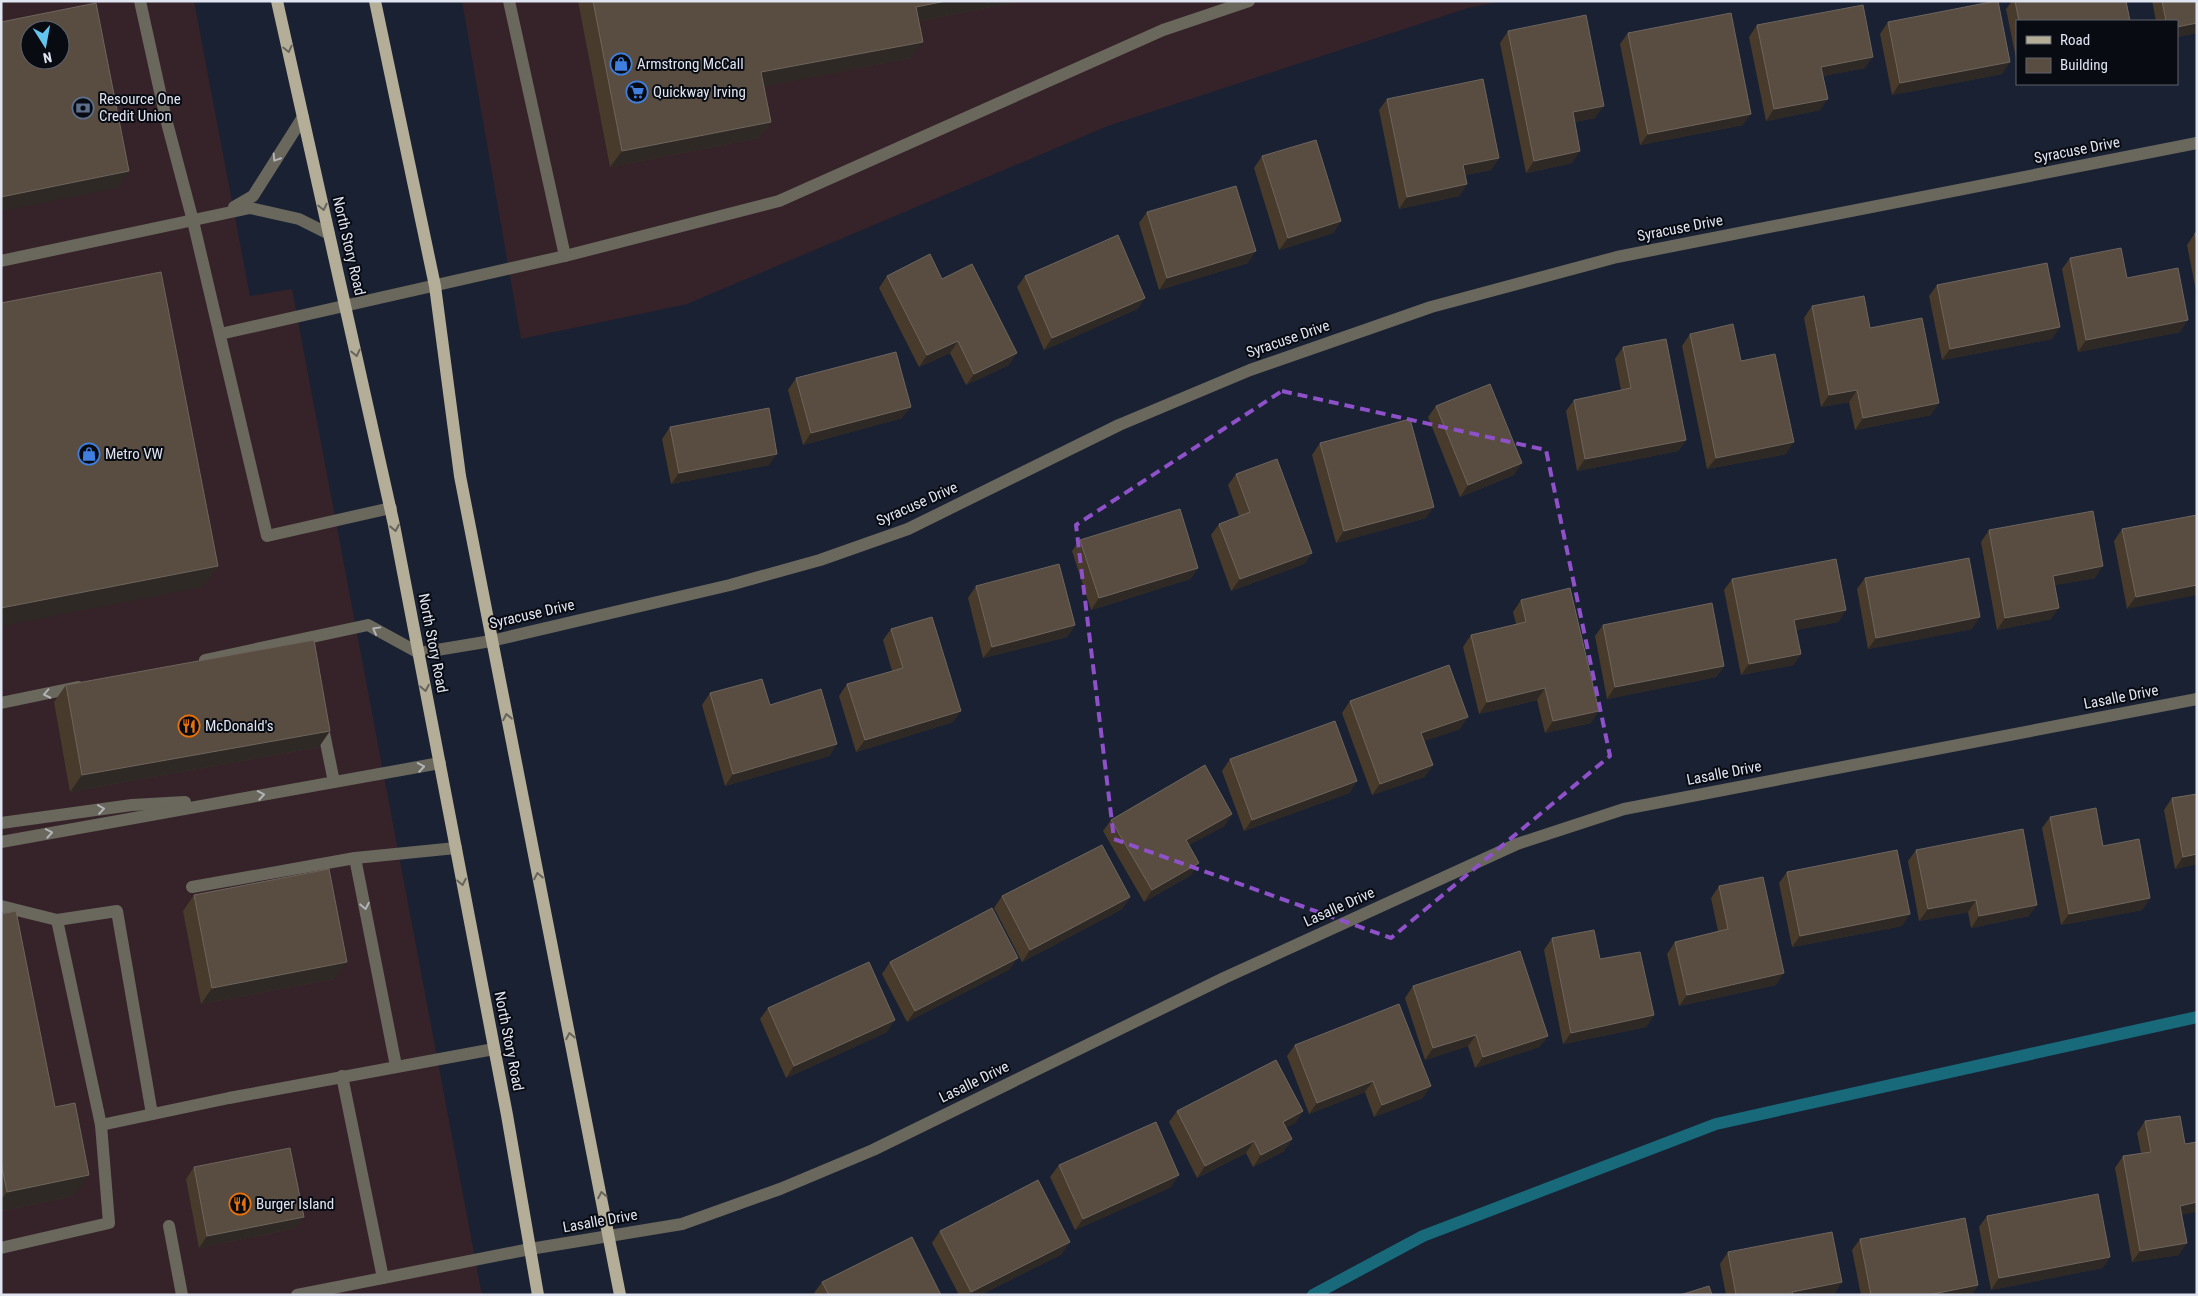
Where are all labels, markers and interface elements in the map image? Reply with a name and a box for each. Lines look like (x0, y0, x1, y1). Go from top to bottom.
north arrow (20, 20, 70, 70)
legend (2016, 20, 2178, 85)
text: Road (2060, 31, 2090, 49)
one-way arrow (282, 44, 292, 53)
text: N (42, 49, 53, 66)
shop icon: Armstrong McCall (609, 52, 633, 76)
place label: Armstrong McCall (637, 55, 744, 73)
text: Building (2060, 56, 2108, 74)
supermarket icon: Quickway Irving (625, 80, 649, 104)
place label: Quickway Irving (653, 83, 746, 101)
place label: Resource One Credit Union (99, 90, 181, 125)
bank icon: Resource One Credit Union (71, 96, 95, 120)
street label: Syracuse Drive (2033, 133, 2121, 167)
one-way arrow (273, 153, 283, 162)
street label: North Story Road (329, 195, 369, 297)
one-way arrow (317, 203, 328, 212)
street label: Syracuse Drive (1636, 211, 1724, 245)
street label: Syracuse Drive (1244, 316, 1332, 362)
one-way arrow (350, 348, 361, 357)
shop icon: Metro VW (77, 442, 101, 466)
place label: Metro VW (105, 445, 164, 463)
street label: Syracuse Drive (874, 478, 960, 530)
one-way arrow (389, 524, 400, 533)
street label: North Story Road (415, 592, 451, 694)
street label: Syracuse Drive (488, 595, 576, 633)
one-way arrow (372, 626, 381, 636)
street label: Lasalle Drive (2082, 681, 2160, 713)
one-way arrow (420, 684, 430, 692)
one-way arrow (42, 688, 51, 699)
one-way arrow (502, 713, 512, 722)
restaurant icon: McDonald's (177, 714, 201, 738)
place label: McDonald's (205, 717, 274, 735)
street label: Lasalle Drive (1685, 757, 1763, 789)
one-way arrow (416, 762, 425, 772)
one-way arrow (256, 790, 265, 801)
one-way arrow (98, 804, 106, 815)
one-way arrow (45, 829, 54, 839)
one-way arrow (534, 872, 544, 881)
one-way arrow (457, 878, 467, 886)
street label: Lasalle Drive (1301, 883, 1377, 931)
one-way arrow (359, 902, 370, 911)
street label: North Story Road (491, 990, 527, 1092)
one-way arrow (566, 1031, 576, 1040)
street label: Lasalle Drive (936, 1057, 1012, 1107)
one-way arrow (597, 1191, 608, 1200)
restaurant icon: Burger Island (228, 1192, 252, 1216)
place label: Burger Island (256, 1195, 334, 1213)
street label: Lasalle Drive (561, 1206, 639, 1236)

